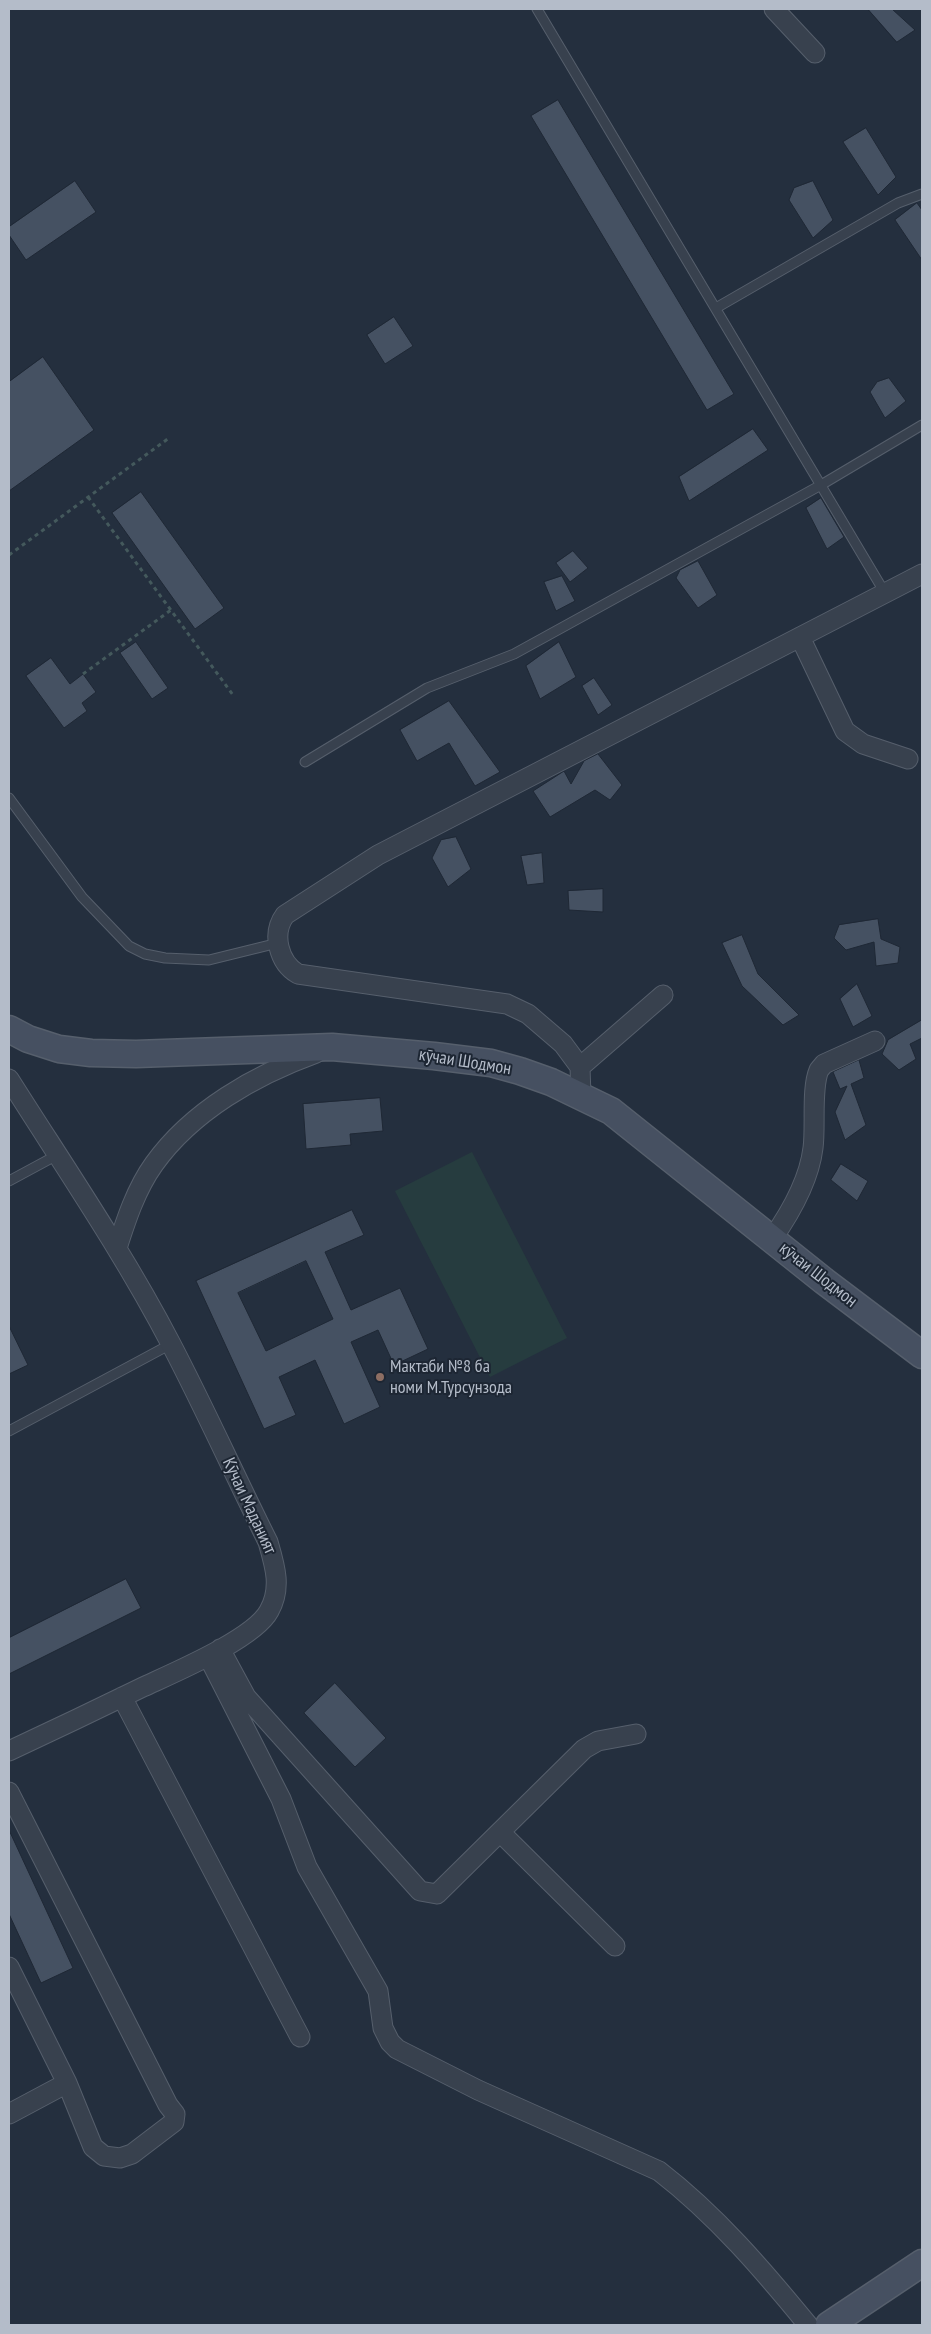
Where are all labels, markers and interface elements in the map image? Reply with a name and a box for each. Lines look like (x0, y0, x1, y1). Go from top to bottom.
street label: кӯчаи Шодмон (417, 1044, 513, 1080)
street label: кӯчаи Шодмон (775, 1238, 861, 1312)
place label: Мактаби №8 ба номи М.Турсунзода (390, 1356, 512, 1398)
marker: Мактаби №8 ба номи М.Турсунзода (374, 1371, 386, 1383)
street label: Кӯчаи Маданият (217, 1454, 281, 1558)

